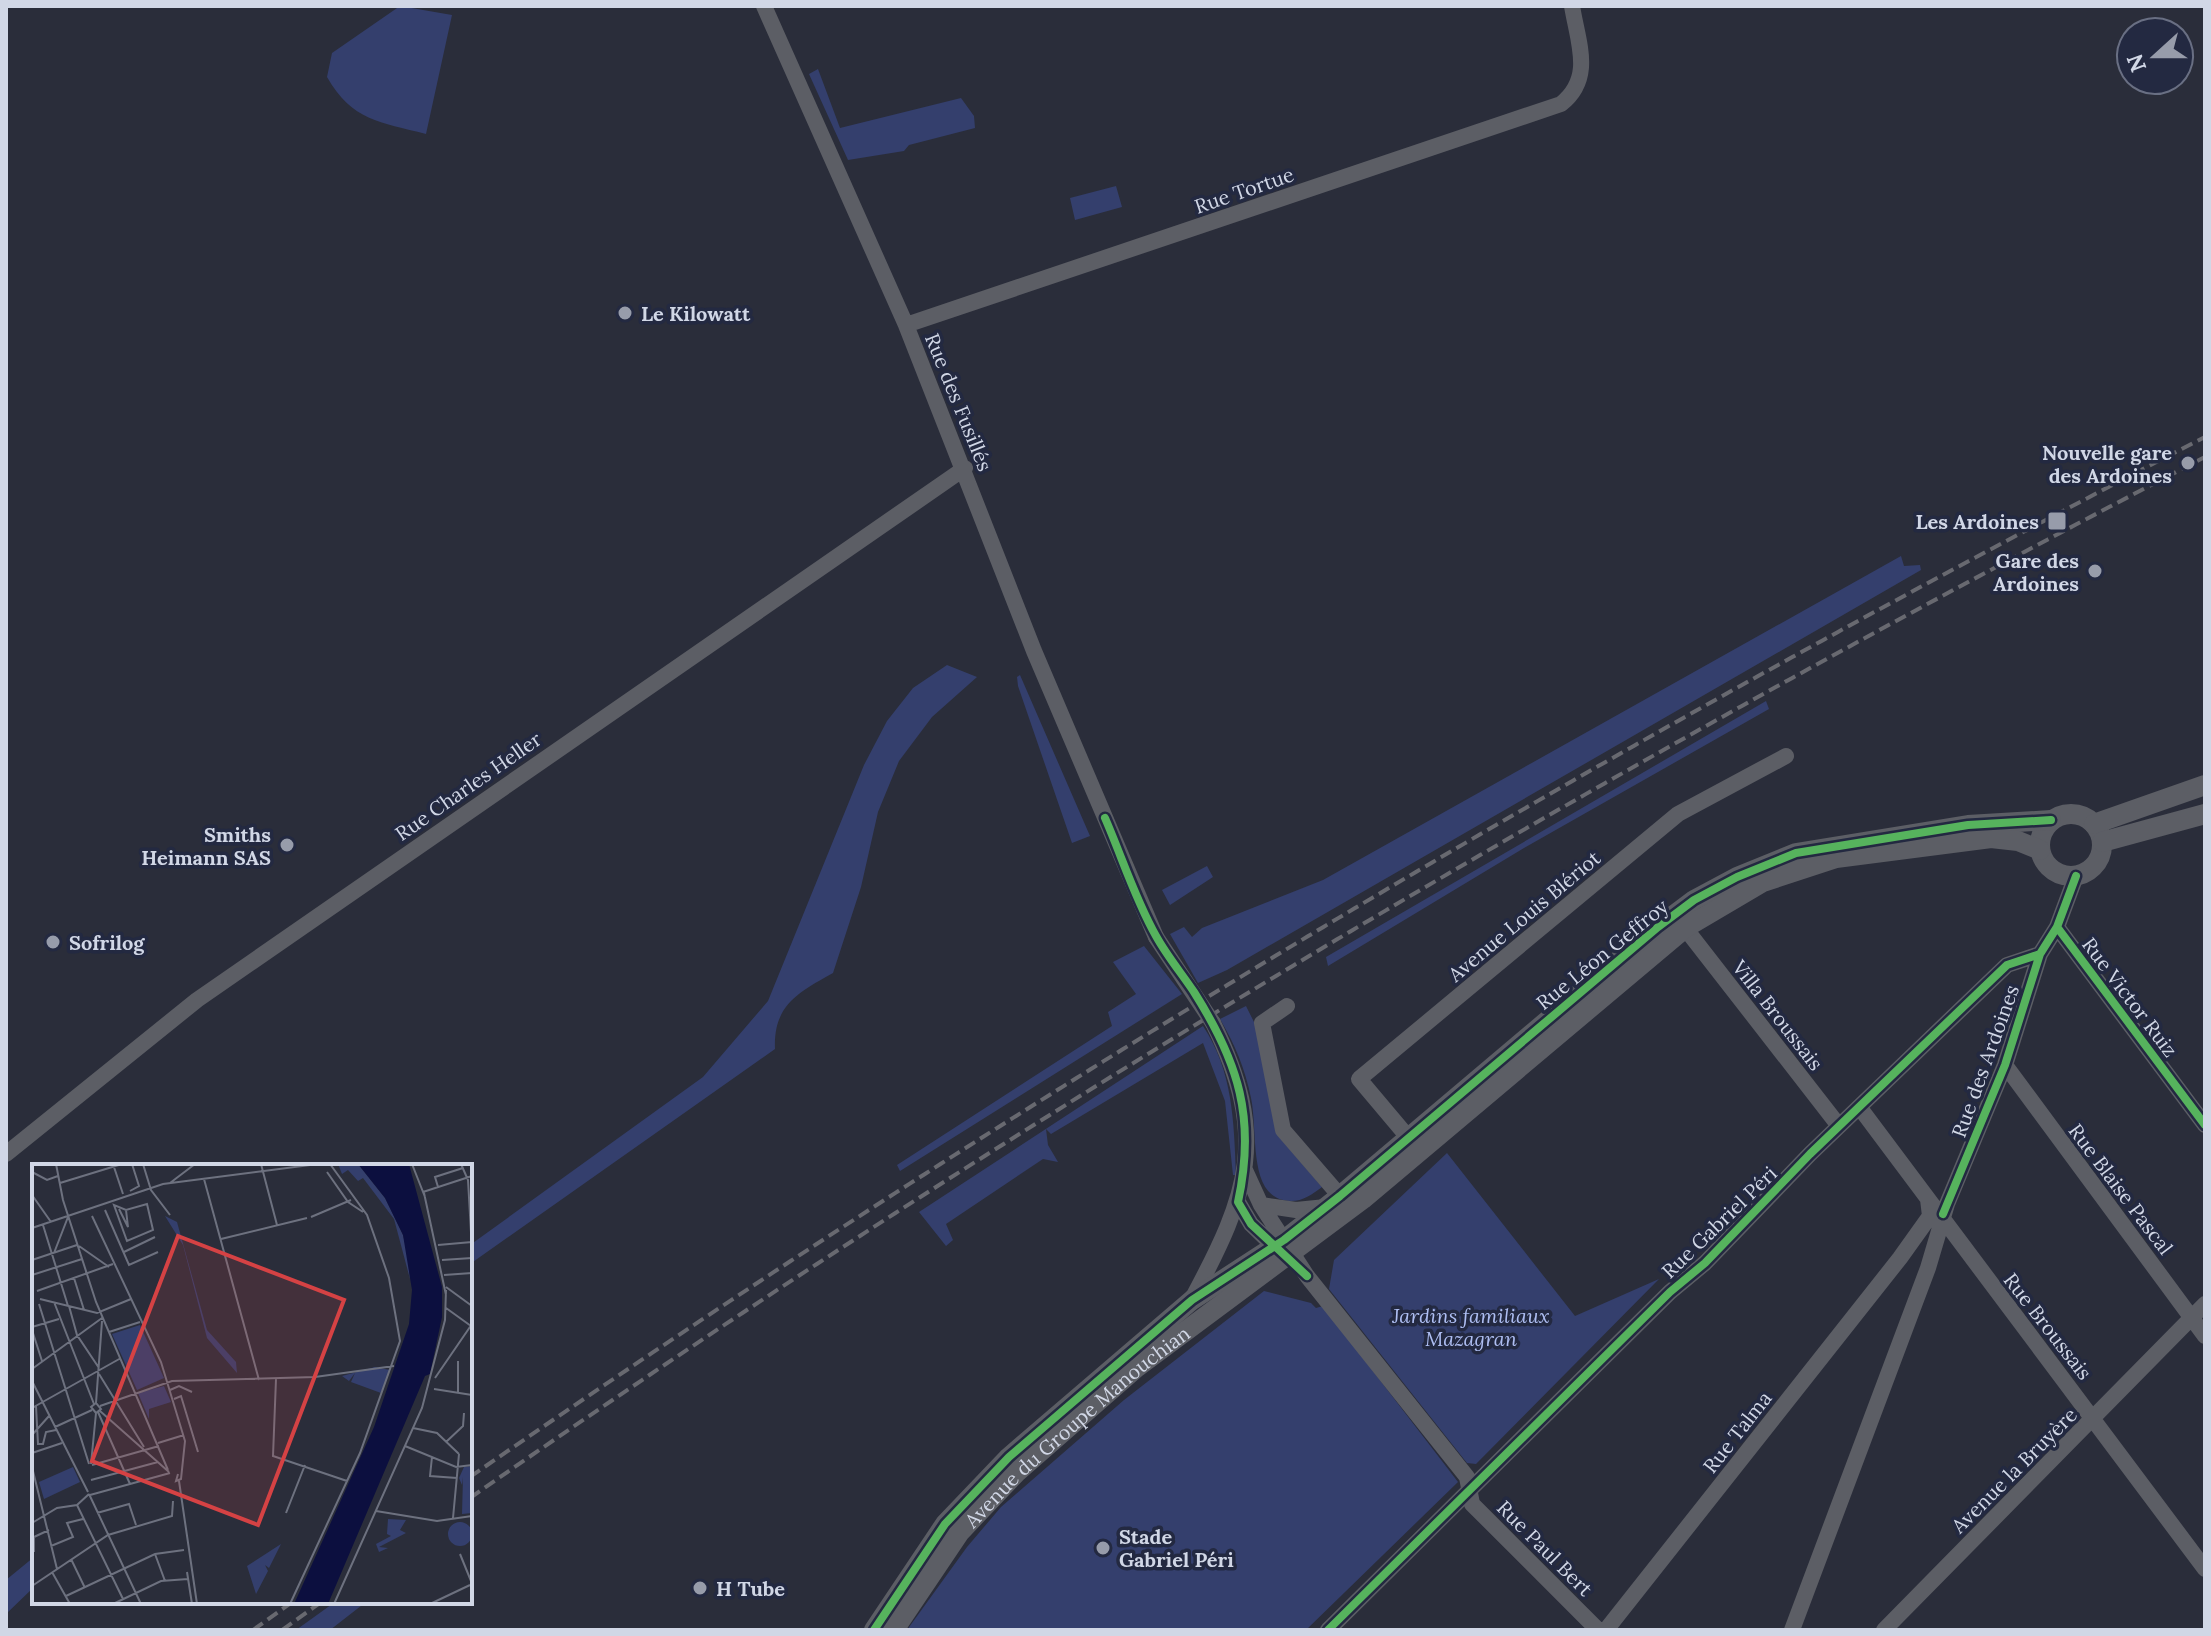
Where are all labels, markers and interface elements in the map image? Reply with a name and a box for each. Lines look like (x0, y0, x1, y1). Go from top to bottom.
north arrow (2115, 16, 2195, 96)
text: N (2120, 50, 2152, 76)
street label: Rue Tortue (1191, 161, 1297, 219)
place label: Le Kilowatt (641, 301, 751, 326)
marker: Le Kilowatt (616, 304, 634, 322)
street label: Rue des Fusillés (920, 329, 998, 475)
place label: Nouvelle gare des Ardoines (2042, 440, 2172, 488)
marker: Nouvelle gare des Ardoines (2179, 454, 2197, 472)
place label: Les Ardoines (1916, 509, 2039, 534)
marker: Les Ardoines (2046, 510, 2068, 532)
place label: Gare des Ardoines (1993, 548, 2079, 596)
marker: Gare des Ardoines (2086, 562, 2104, 580)
street label: Rue Charles Heller (390, 726, 546, 846)
place label: Smiths Heimann SAS (141, 822, 271, 870)
marker: Smiths Heimann SAS (278, 836, 296, 854)
street label: Avenue Louis Blériot (1442, 845, 1605, 988)
street label: Rue Léon Geffroy (1531, 893, 1673, 1015)
place label: Sofrilog (69, 930, 145, 955)
street label: Rue Victor Ruiz (2077, 932, 2183, 1062)
marker: Sofrilog (44, 933, 62, 951)
street label: Villa Broussais (1727, 954, 1829, 1075)
street label: Rue des Ardoines (1946, 981, 2024, 1141)
street label: Rue Blaise Pascal (2064, 1119, 2178, 1259)
street label: Rue Gabriel Péri (1656, 1161, 1782, 1283)
inset map (32, 1164, 472, 1604)
street label: Rue Broussais (1999, 1268, 2097, 1384)
park label: Jardins familiaux Mazagran (1391, 1303, 1550, 1351)
street label: Avenue du Groupe Manouchian (958, 1320, 1194, 1533)
street label: Rue Talma (1697, 1386, 1777, 1478)
street label: Avenue la Bruyère (1945, 1402, 2082, 1539)
street label: Rue Paul Bert (1492, 1495, 1598, 1601)
place label: Stade Gabriel Péri (1119, 1524, 1234, 1572)
marker: Stade Gabriel Péri (1094, 1539, 1112, 1557)
place label: H Tube (716, 1576, 785, 1601)
marker: H Tube (691, 1579, 709, 1597)

